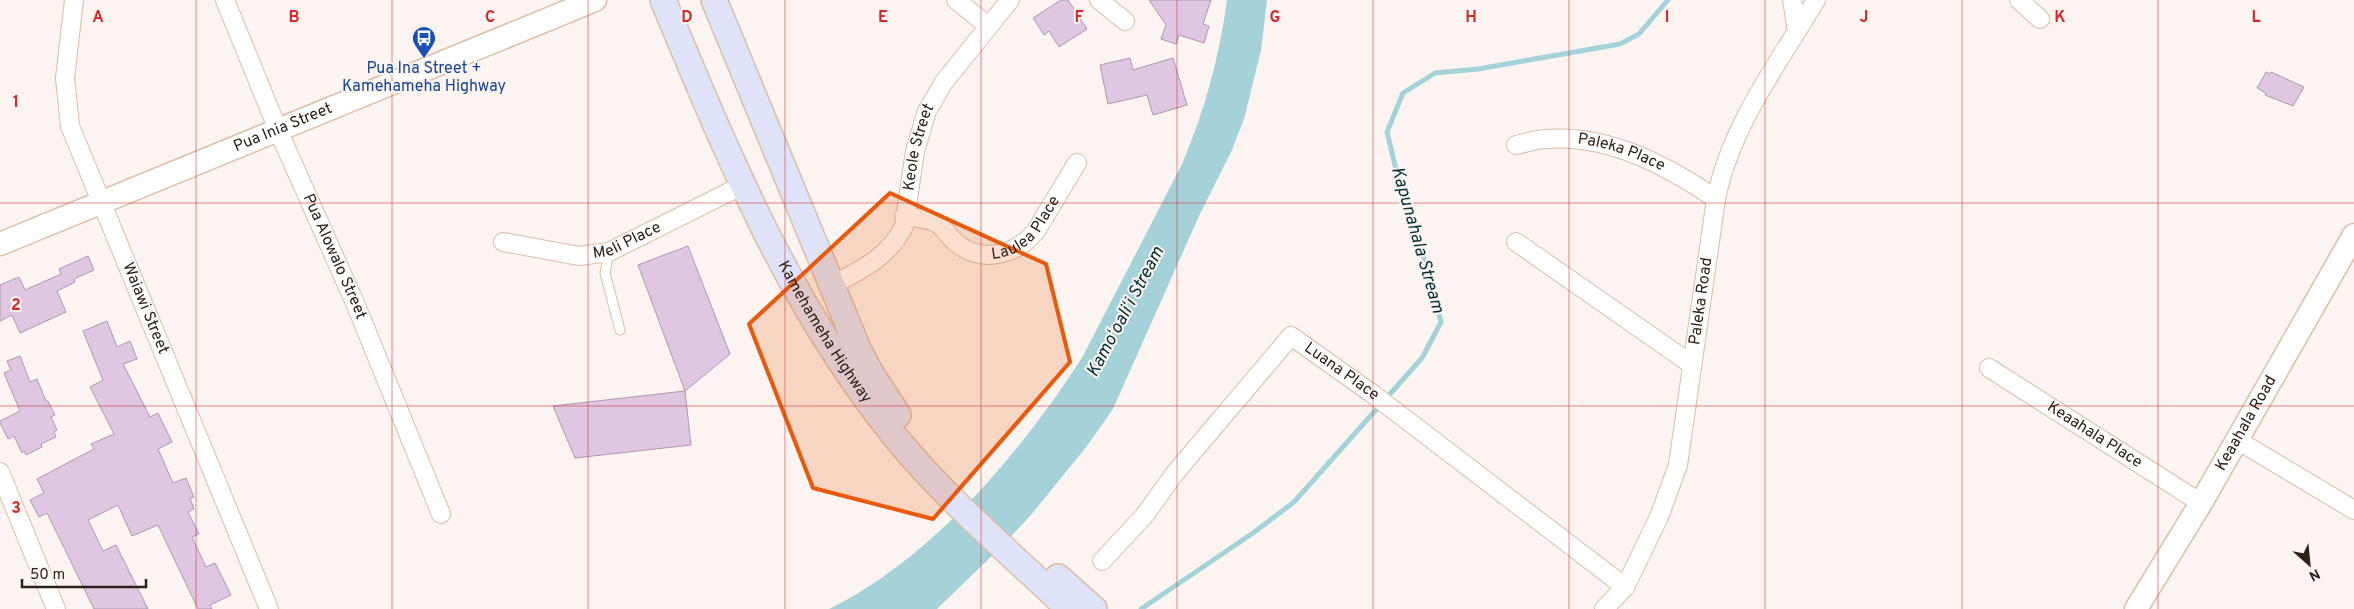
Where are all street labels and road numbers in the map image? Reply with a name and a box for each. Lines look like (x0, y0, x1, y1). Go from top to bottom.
street label: Pua Inia Street (231, 99, 336, 157)
street label: Keole Street (899, 100, 939, 192)
street label: Paleka Place (1576, 129, 1668, 176)
street label: Pua Alowalo Street (298, 191, 371, 322)
street label: Laulea Place (990, 192, 1065, 265)
street label: Meli Place (592, 218, 665, 264)
street label: Paleka Road (1685, 256, 1718, 346)
street label: Kamehameha Highway (773, 258, 876, 407)
street label: Waiawi Street (117, 260, 173, 357)
street label: Luana Place (1300, 338, 1383, 405)
street label: Keaahala Road (2211, 372, 2282, 475)
street label: Keaahala Place (2043, 397, 2146, 473)

